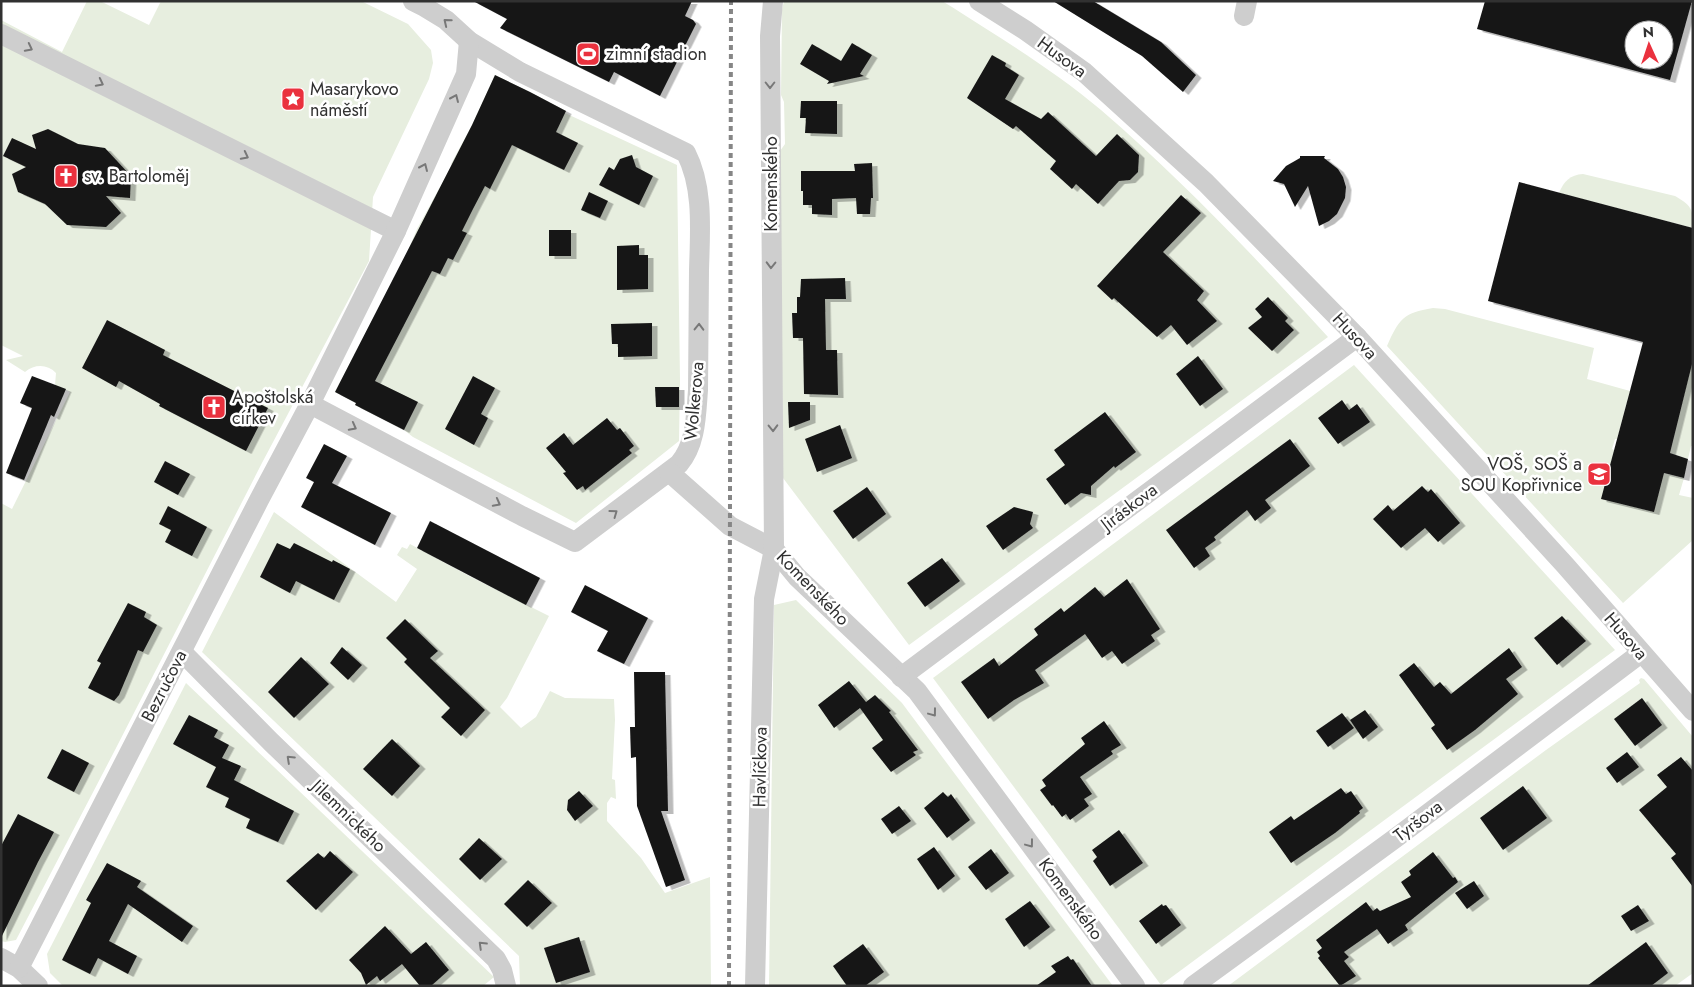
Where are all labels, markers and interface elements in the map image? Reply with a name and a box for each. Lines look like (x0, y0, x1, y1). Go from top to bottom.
one-way arrow (444, 20, 453, 28)
north arrow (1624, 20, 1674, 70)
text: N (1642, 22, 1654, 42)
street label: Husova (1032, 30, 1092, 84)
sports icon: zimní stadion (575, 41, 601, 67)
place label: zimní stadion (606, 41, 707, 67)
one-way arrow (23, 42, 32, 52)
place label: Masarykovo náměstí (310, 76, 399, 123)
one-way arrow (94, 77, 103, 87)
one-way arrow (765, 82, 775, 89)
place icon: Masarykovo náměstí (280, 86, 306, 112)
one-way arrow (449, 94, 460, 103)
street label: Komenského (758, 136, 784, 232)
one-way arrow (240, 150, 249, 160)
church icon: sv. Bartoloměj (53, 163, 79, 189)
place label: sv. Bartoloměj (84, 163, 190, 189)
one-way arrow (418, 163, 429, 172)
one-way arrow (766, 262, 776, 269)
street label: Husova (1326, 307, 1384, 365)
one-way arrow (694, 323, 704, 331)
street label: Wolkerova (678, 360, 710, 442)
place label: Apoštolská církev (232, 384, 313, 431)
church icon: Apoštolská církev (201, 394, 227, 420)
one-way arrow (348, 420, 357, 430)
one-way arrow (768, 424, 778, 432)
place label: VOŠ, SOŠ a SOU Kopřivnice (1461, 451, 1582, 498)
school or university icon: VOŠ, SOŠ a SOU Kopřivnice (1586, 461, 1612, 487)
street label: Jiráskova (1094, 477, 1163, 538)
one-way arrow (491, 497, 500, 507)
one-way arrow (608, 510, 618, 519)
street label: Komenského (770, 545, 856, 632)
street label: Husova (1598, 606, 1654, 666)
street label: Bezručova (135, 645, 193, 727)
one-way arrow (928, 707, 936, 716)
street label: Havlíčkova (746, 726, 774, 808)
one-way arrow (286, 756, 295, 765)
street label: Jilemnického (304, 772, 392, 859)
street label: Tyršova (1388, 794, 1448, 848)
one-way arrow (1024, 838, 1032, 847)
street label: Komenského (1032, 853, 1110, 945)
one-way arrow (479, 942, 488, 951)

